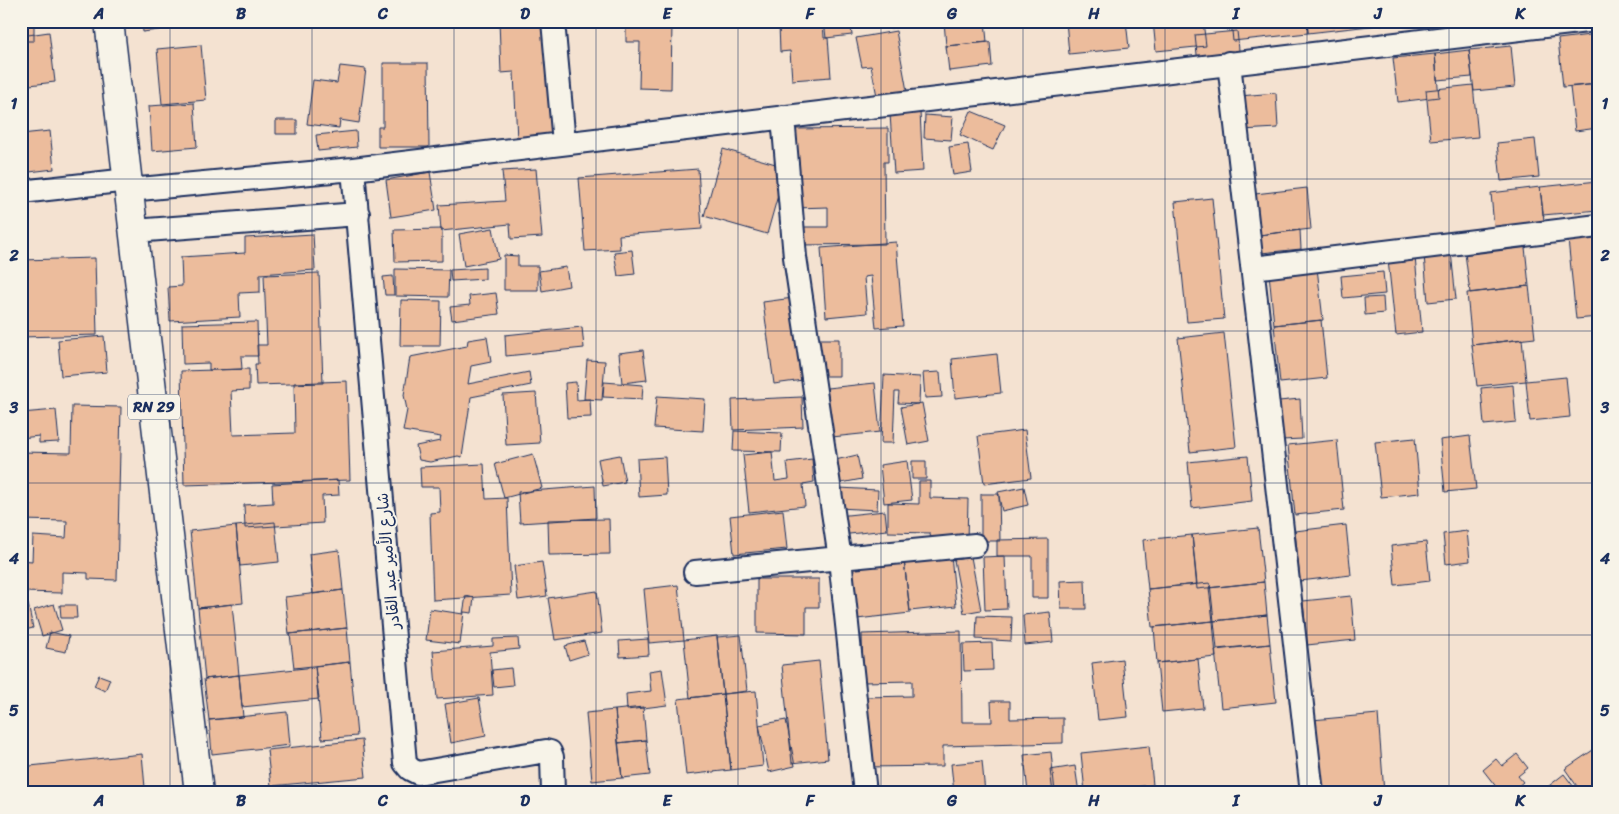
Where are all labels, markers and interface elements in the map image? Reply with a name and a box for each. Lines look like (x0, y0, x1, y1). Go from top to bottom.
text: A (93, 0, 104, 28)
text: B (236, 0, 247, 28)
text: C (377, 0, 389, 28)
text: D (520, 0, 530, 28)
text: E (663, 0, 673, 28)
text: F (805, 0, 816, 28)
text: G (946, 0, 958, 28)
text: H (1087, 0, 1100, 28)
text: I (1232, 0, 1241, 28)
text: J (1373, 0, 1383, 28)
text: K (1514, 0, 1526, 28)
text: 1 (11, 89, 18, 118)
text: 1 (1602, 89, 1609, 118)
text: 2 (8, 241, 19, 270)
text: 2 (1599, 241, 1610, 270)
text: 3 (9, 393, 19, 422)
text: 3 (1600, 393, 1610, 422)
road number: RN 29 (128, 394, 180, 420)
street label: شارع الأمير عبد القادر (368, 492, 409, 632)
text: 4 (8, 544, 19, 573)
text: 4 (1599, 544, 1610, 573)
text: 5 (9, 696, 19, 725)
text: 5 (1600, 696, 1610, 725)
text: A (93, 786, 104, 814)
text: B (236, 786, 247, 814)
text: C (377, 786, 389, 814)
text: D (520, 786, 530, 814)
text: E (663, 786, 673, 814)
text: F (805, 786, 816, 814)
text: G (946, 786, 958, 814)
text: H (1087, 786, 1100, 814)
text: I (1232, 786, 1241, 814)
text: J (1373, 786, 1383, 814)
text: K (1514, 786, 1526, 814)

